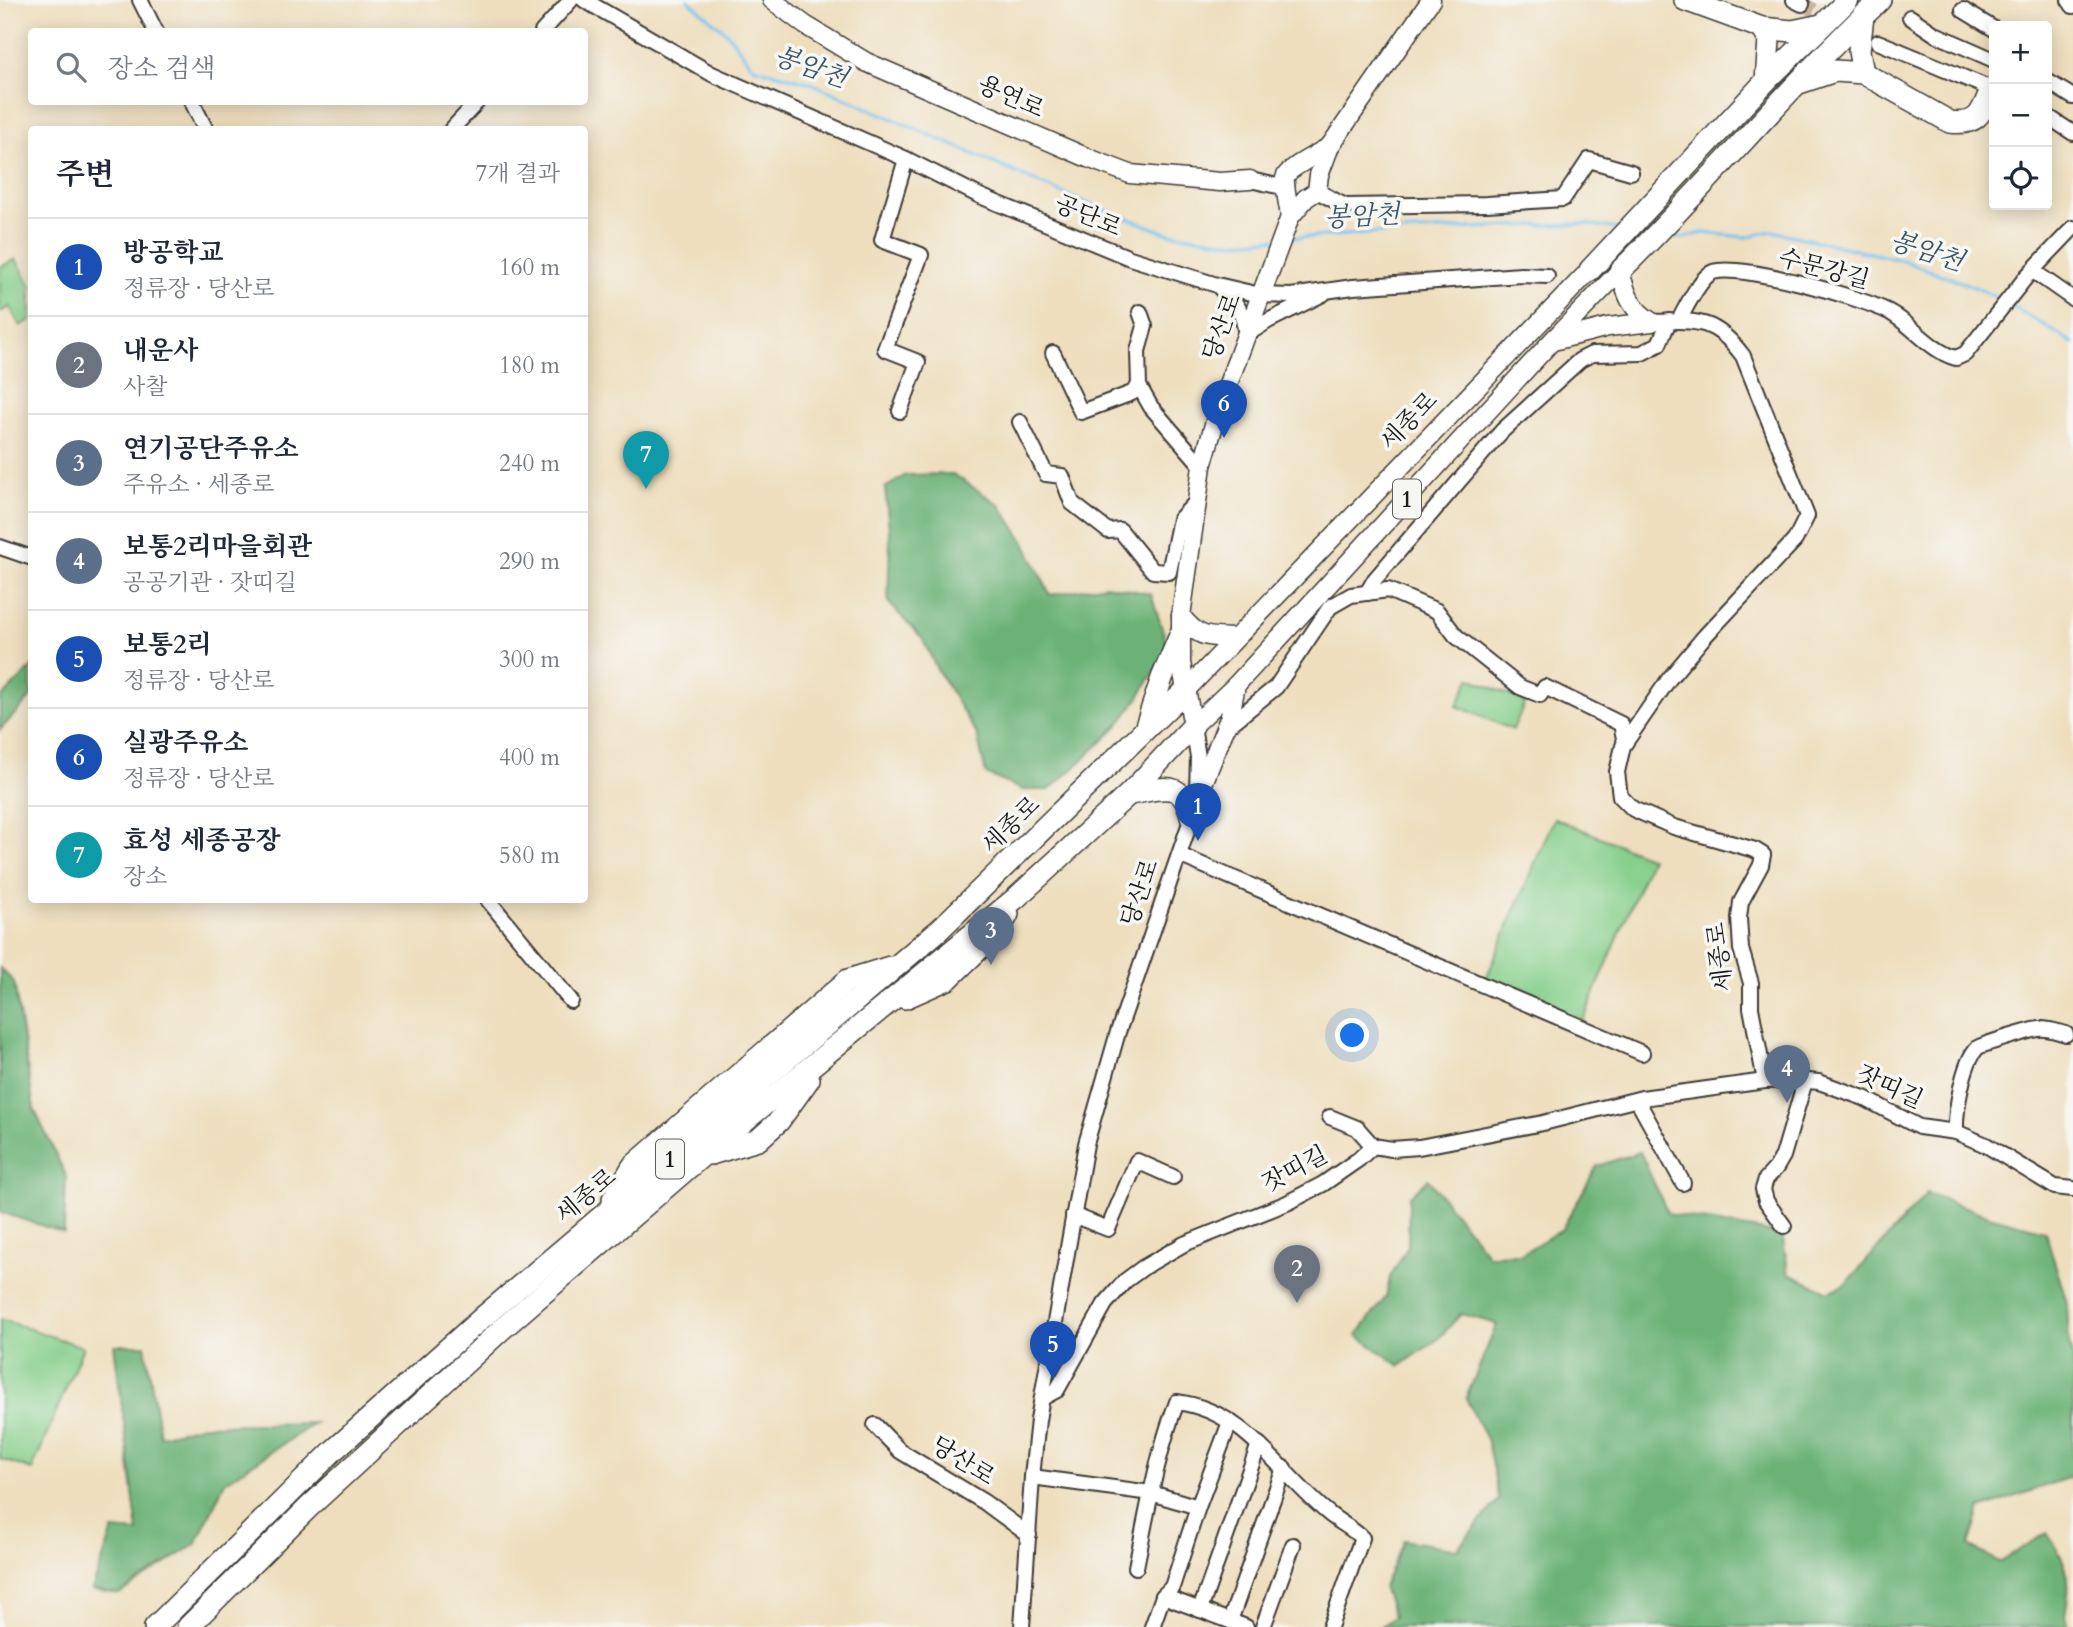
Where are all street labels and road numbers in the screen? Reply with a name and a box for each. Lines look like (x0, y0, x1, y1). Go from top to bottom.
street label: 용연로 (973, 68, 1049, 126)
street label: 공단로 (1050, 187, 1126, 245)
street label: 수문강길 (1775, 241, 1873, 297)
street label: 당산로 (1195, 289, 1249, 365)
street label: 세종로 (1373, 385, 1445, 457)
road number: 1 (1393, 480, 1421, 519)
street label: 세종로 (975, 789, 1047, 861)
street label: 당산로 (1113, 855, 1167, 931)
street label: 세종로 (1699, 920, 1741, 994)
street label: 잣띠길 (1852, 1057, 1928, 1117)
street label: 잣띠길 (1257, 1138, 1333, 1200)
road number: 1 (656, 1140, 684, 1178)
street label: 세종로 (549, 1161, 623, 1231)
street label: 당산로 (925, 1429, 1001, 1493)

